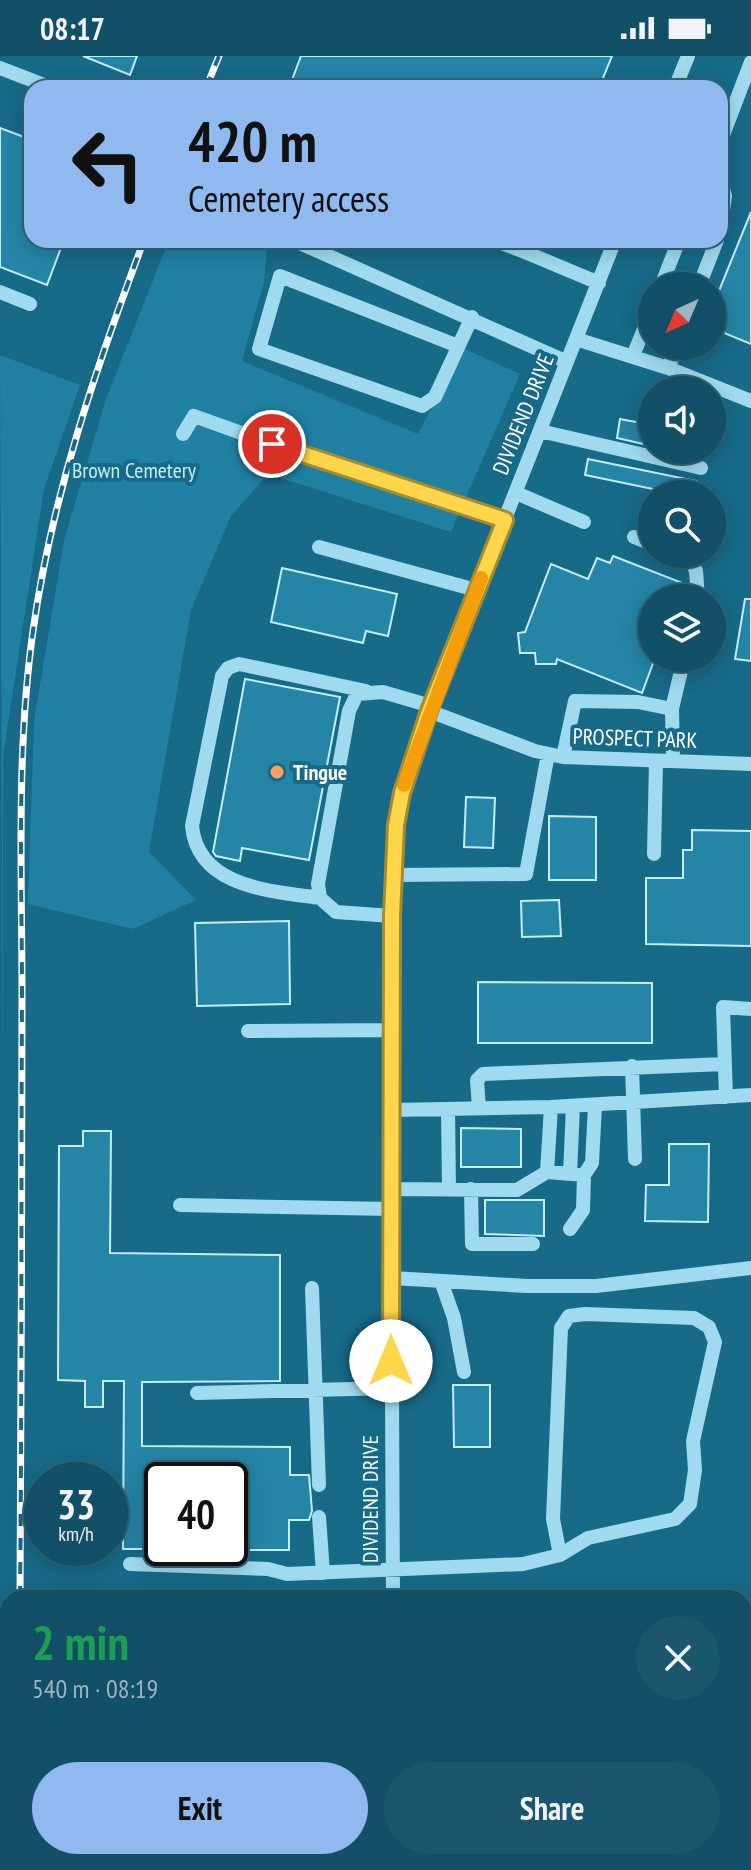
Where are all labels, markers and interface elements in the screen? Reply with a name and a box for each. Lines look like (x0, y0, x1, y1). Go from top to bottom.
text: 08:17 (40, 9, 105, 48)
text: 420 m (188, 105, 317, 177)
icon: left (56, 112, 160, 216)
text: Cemetery access (188, 175, 389, 222)
north arrow (638, 272, 726, 360)
map controls (638, 272, 726, 672)
street label: DIVIDEND DRIVE (486, 349, 560, 479)
button: sound (638, 376, 726, 464)
pin (238, 410, 306, 478)
icon: arrive (250, 422, 294, 466)
park label: Brown Cemetery (72, 456, 197, 484)
button: search (638, 480, 726, 568)
button: layers (638, 584, 726, 672)
street label: PROSPECT PARK (572, 722, 698, 754)
place label: Tingue (293, 758, 347, 786)
marker: Tingue (268, 763, 286, 781)
position arrow (349, 1319, 433, 1403)
street label: DIVIDEND DRIVE (356, 1435, 384, 1563)
speed limit sign: 40 (144, 1462, 248, 1566)
text: 33 (57, 1478, 95, 1530)
text: km/h (58, 1521, 94, 1547)
text: 2 min (32, 1611, 129, 1673)
button: close (636, 1616, 720, 1700)
text: 540 m · 08:19 (32, 1672, 158, 1705)
button: Exit (32, 1762, 368, 1854)
button: Share (384, 1762, 720, 1854)

